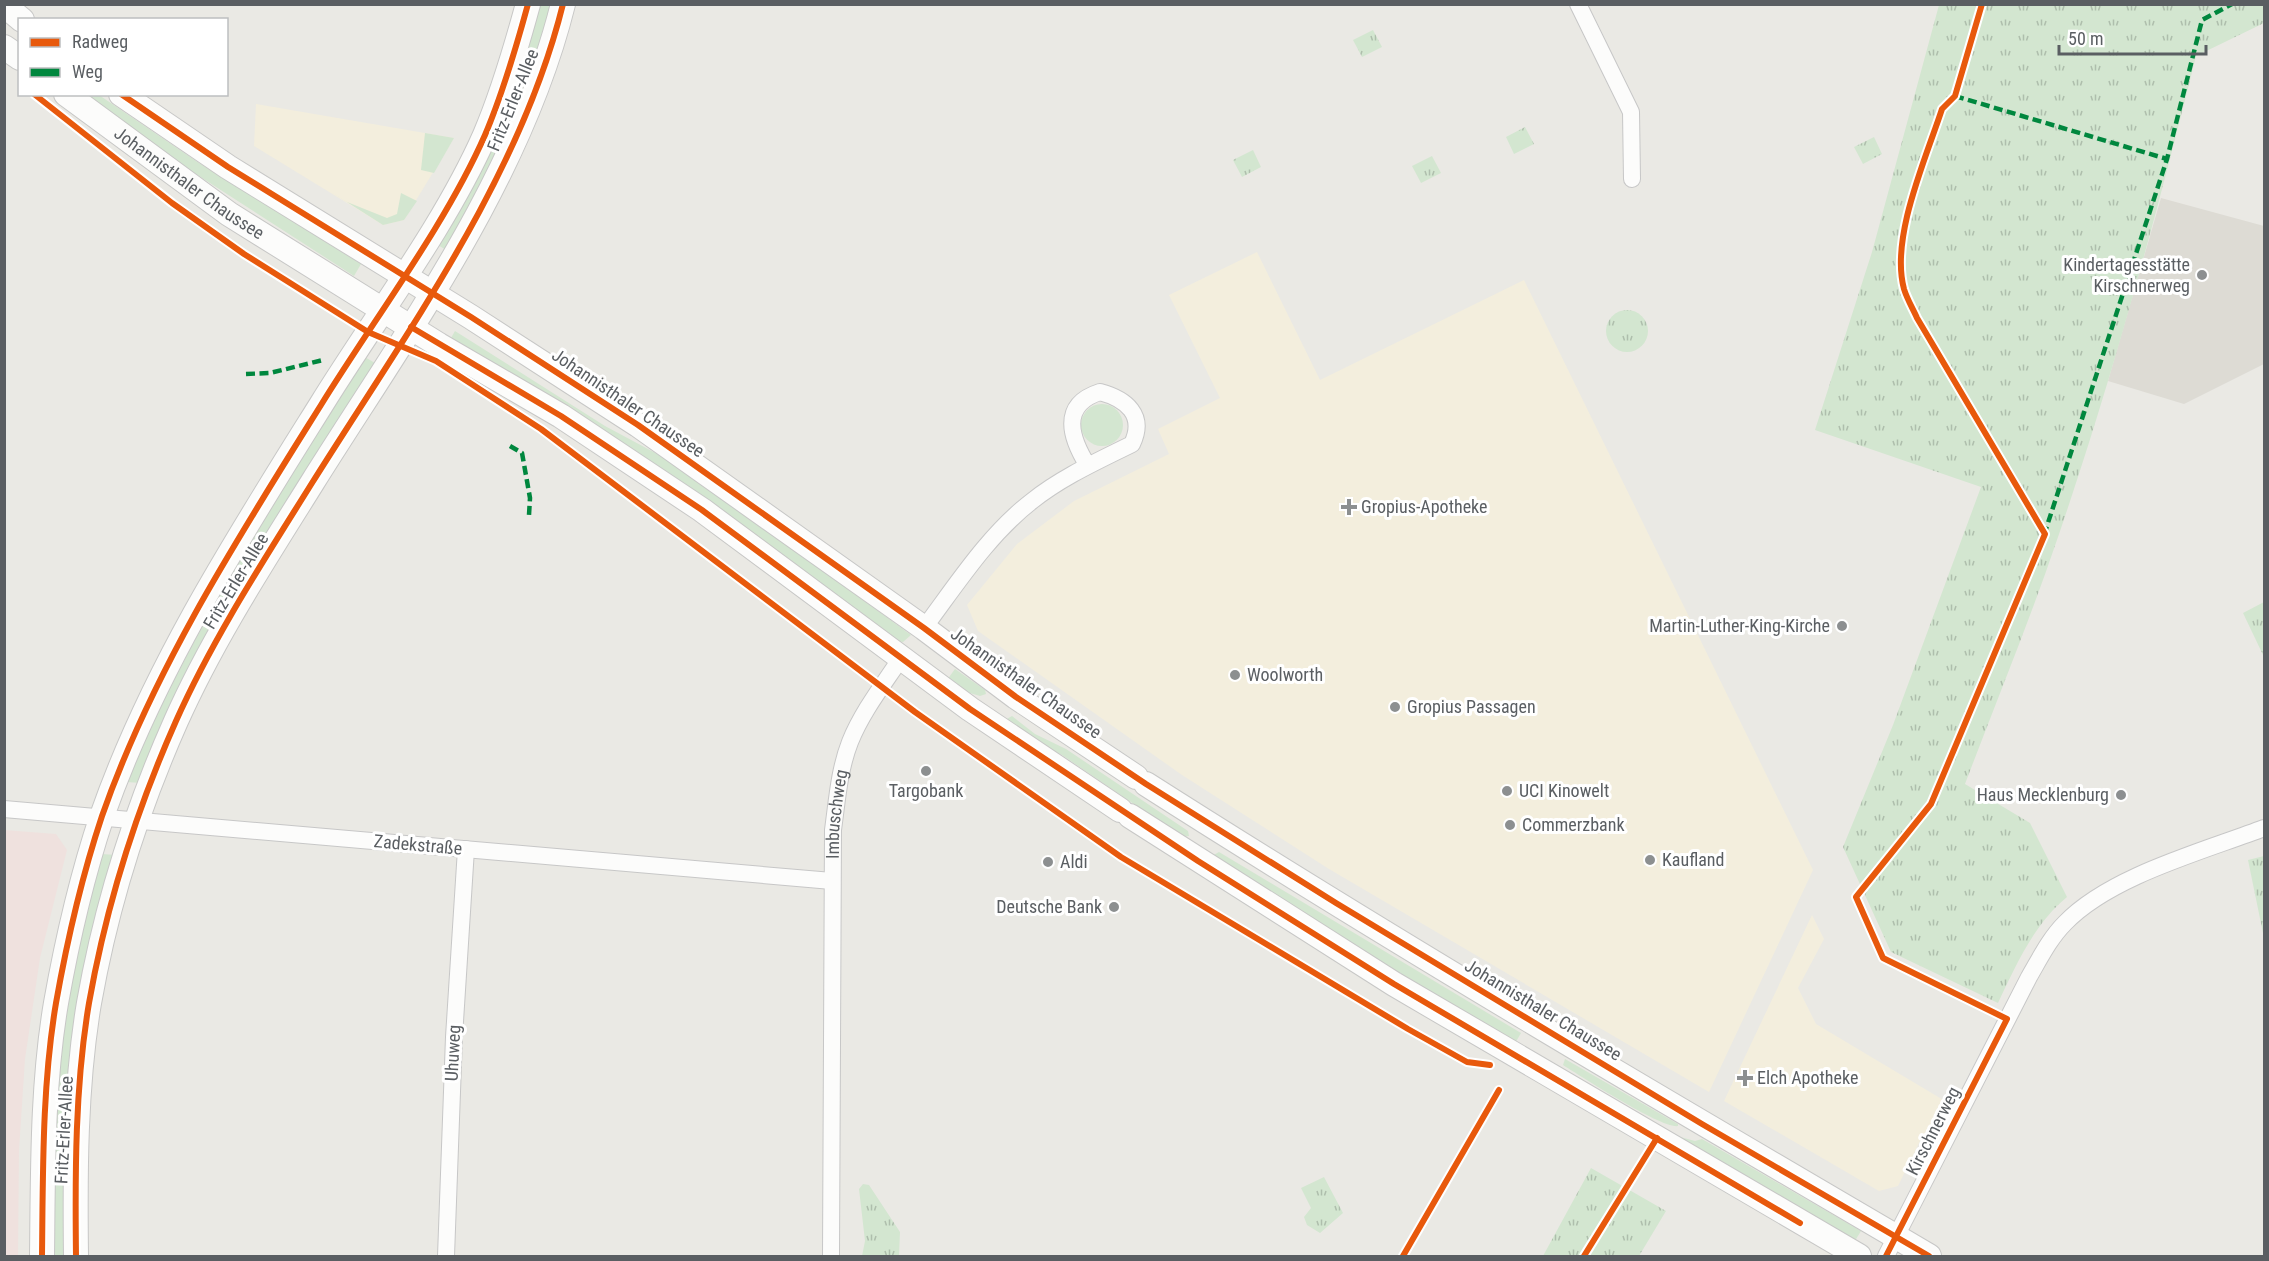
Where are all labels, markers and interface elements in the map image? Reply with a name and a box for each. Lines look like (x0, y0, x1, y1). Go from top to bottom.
legend (18, 18, 228, 96)
scale bar (2059, 18, 2206, 56)
text: 50 m (2068, 28, 2103, 49)
text: Radweg (72, 31, 128, 52)
street label: Fritz-Erler-Allee (483, 46, 543, 154)
text: Weg (72, 61, 103, 82)
street label: Johannisthaler Chaussee (110, 122, 268, 243)
place label: Kindertagesstätte Kirschnerweg (2063, 254, 2190, 296)
marker: Kindertagesstätte Kirschnerweg (2195, 268, 2209, 282)
street label: Johannisthaler Chaussee (548, 344, 708, 461)
place label: Gropius-Apotheke (1361, 496, 1487, 517)
marker: Gropius-Apotheke (1342, 500, 1356, 514)
street label: Fritz-Erler-Allee (199, 529, 272, 633)
place label: Martin-Luther-King-Kirche (1649, 615, 1830, 636)
marker: Martin-Luther-King-Kirche (1835, 619, 1849, 633)
street label: Johannisthaler Chaussee (947, 623, 1106, 743)
place label: Woolworth (1247, 664, 1323, 685)
marker: Woolworth (1228, 668, 1242, 682)
place label: Gropius Passagen (1407, 696, 1536, 717)
marker: Gropius Passagen (1388, 700, 1402, 714)
marker: Targobank (919, 764, 933, 778)
street label: Imbuschweg (822, 768, 852, 859)
place label: Targobank (889, 780, 963, 801)
place label: UCI Kinowelt (1519, 780, 1609, 801)
marker: UCI Kinowelt (1500, 784, 1514, 798)
place label: Haus Mecklenburg (1977, 784, 2109, 805)
marker: Haus Mecklenburg (2114, 788, 2128, 802)
place label: Commerzbank (1522, 814, 1625, 835)
marker: Commerzbank (1503, 818, 1517, 832)
street label: Zadekstraße (373, 830, 463, 859)
place label: Kaufland (1662, 849, 1725, 870)
place label: Aldi (1060, 851, 1088, 872)
marker: Kaufland (1643, 853, 1657, 867)
marker: Aldi (1041, 855, 1055, 869)
place label: Deutsche Bank (996, 896, 1102, 917)
marker: Deutsche Bank (1107, 900, 1121, 914)
street label: Johannisthaler Chaussee (1461, 954, 1625, 1065)
street label: Uhuweg (441, 1024, 464, 1082)
place label: Elch Apotheke (1757, 1067, 1858, 1088)
marker: Elch Apotheke (1738, 1071, 1752, 1085)
street label: Fritz-Erler-Allee (50, 1075, 77, 1185)
street label: Kirschnerweg (1901, 1083, 1964, 1179)

